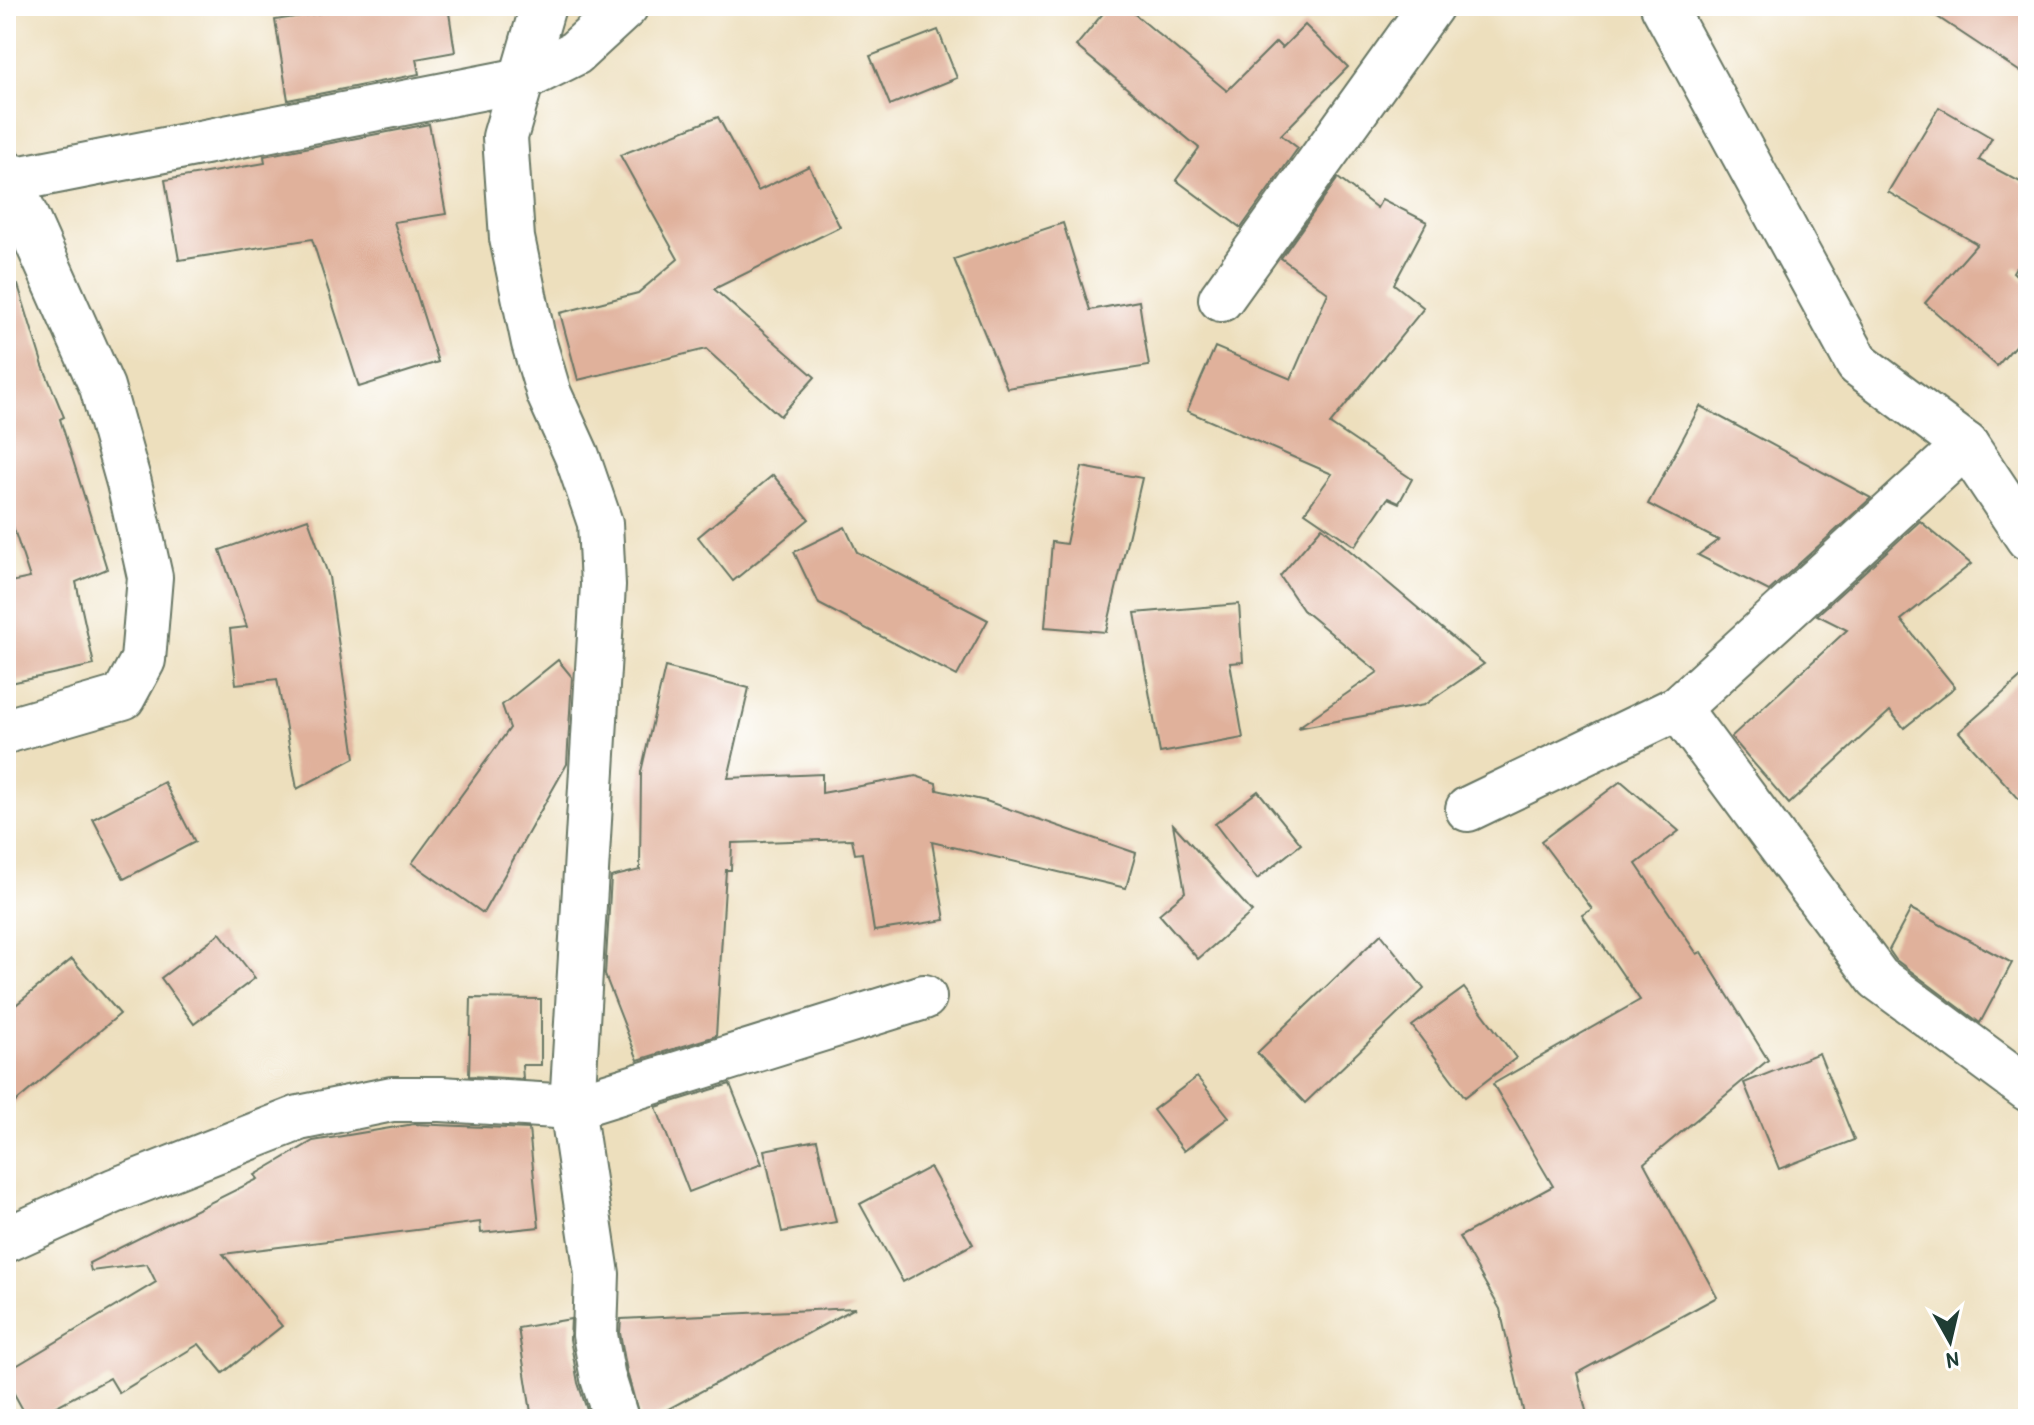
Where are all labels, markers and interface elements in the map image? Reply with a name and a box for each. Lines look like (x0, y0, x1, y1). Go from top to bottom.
north arrow (1910, 1301, 1990, 1381)
text: N (1945, 1345, 1961, 1377)

